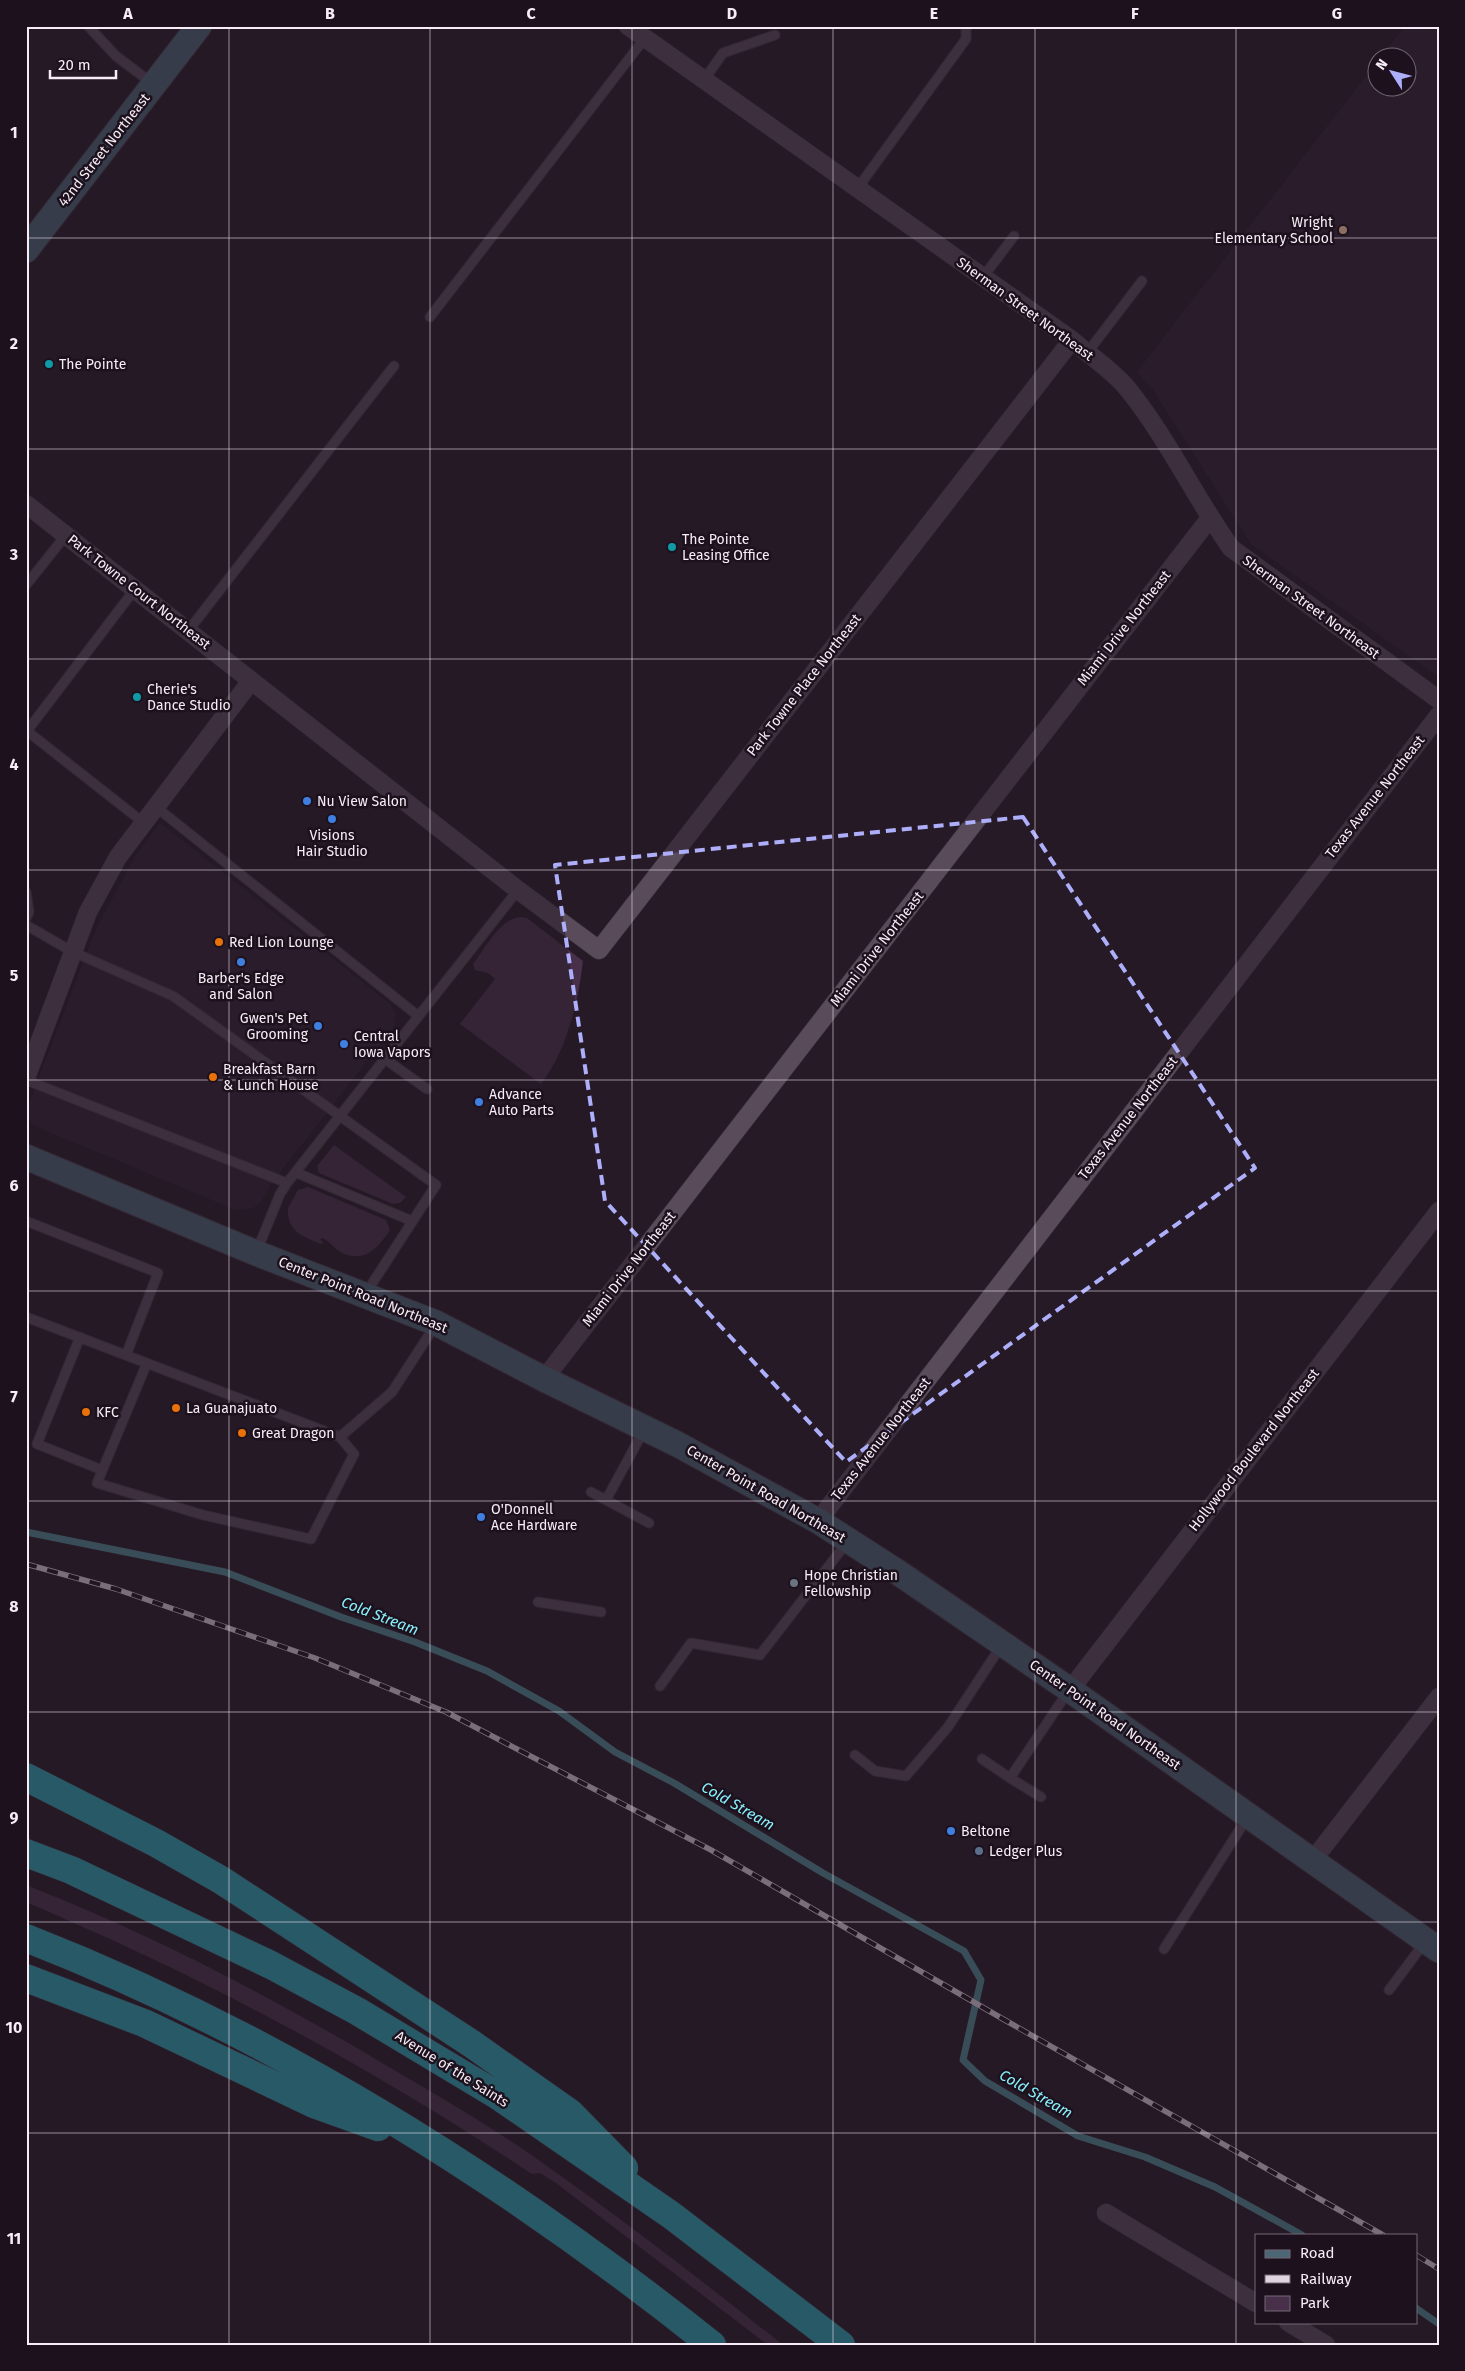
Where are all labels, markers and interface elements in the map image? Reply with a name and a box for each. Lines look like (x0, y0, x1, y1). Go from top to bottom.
text: A (122, 4, 133, 23)
text: B (325, 4, 335, 23)
text: C (526, 4, 536, 23)
text: D (727, 4, 737, 23)
text: E (930, 4, 938, 23)
text: F (1131, 4, 1139, 23)
text: G (1332, 4, 1342, 23)
scale bar (50, 48, 116, 80)
north arrow (1368, 48, 1418, 98)
text: 20 m (58, 56, 91, 74)
text: N (1372, 56, 1391, 73)
street label: 42nd Street Northeast (54, 89, 154, 210)
text: 1 (10, 123, 18, 142)
place label: Wright Elementary School (1215, 214, 1334, 247)
marker: Wright Elementary School (1337, 224, 1349, 236)
street label: Sherman Street Northeast (953, 254, 1098, 365)
text: 2 (10, 334, 18, 353)
place label: The Pointe (59, 356, 126, 373)
marker: The Pointe (43, 358, 55, 370)
street label: Park Towne Court Northeast (64, 531, 215, 654)
place label: The Pointe Leasing Office (682, 531, 770, 564)
marker: The Pointe Leasing Office (666, 541, 678, 553)
text: 3 (9, 545, 18, 564)
street label: Sherman Street Northeast (1239, 552, 1384, 663)
street label: Miami Drive Northeast (1074, 566, 1175, 689)
street label: Park Towne Place Northeast (743, 610, 865, 760)
place label: Cherie's Dance Studio (147, 681, 231, 714)
marker: Cherie's Dance Studio (131, 691, 143, 703)
street label: Texas Avenue Northeast (1322, 731, 1429, 862)
text: 4 (9, 755, 19, 774)
place label: Nu View Salon (317, 793, 407, 810)
marker: Nu View Salon (301, 795, 313, 807)
marker: Visions Hair Studio (326, 813, 338, 825)
place label: Visions Hair Studio (296, 827, 368, 860)
street label: Miami Drive Northeast (827, 887, 928, 1010)
place label: Red Lion Lounge (229, 934, 334, 951)
marker: Red Lion Lounge (213, 936, 225, 948)
marker: Barber's Edge and Salon (235, 956, 247, 968)
text: 5 (10, 966, 19, 985)
place label: Barber's Edge and Salon (198, 970, 284, 1003)
place label: Gwen's Pet Grooming (240, 1010, 309, 1043)
marker: Gwen's Pet Grooming (312, 1020, 324, 1032)
place label: Central Iowa Vapors (354, 1028, 431, 1061)
marker: Central Iowa Vapors (338, 1038, 350, 1050)
street label: Texas Avenue Northeast (1075, 1052, 1182, 1183)
place label: Breakfast Barn & Lunch House (223, 1061, 319, 1094)
marker: Breakfast Barn & Lunch House (207, 1071, 219, 1083)
place label: Advance Auto Parts (489, 1086, 554, 1119)
marker: Advance Auto Parts (473, 1096, 485, 1108)
text: 6 (9, 1176, 19, 1195)
street label: Miami Drive Northeast (579, 1207, 680, 1330)
street label: Center Point Road Northeast (276, 1253, 451, 1337)
street label: Hollywood Boulevard Northeast (1185, 1364, 1323, 1535)
street label: Texas Avenue Northeast (828, 1373, 935, 1504)
text: 7 (10, 1387, 18, 1406)
place label: La Guanajuato (186, 1400, 277, 1417)
marker: La Guanajuato (170, 1402, 182, 1414)
place label: KFC (96, 1404, 119, 1421)
marker: KFC (80, 1406, 92, 1418)
place label: Great Dragon (252, 1425, 335, 1442)
marker: Great Dragon (236, 1427, 248, 1439)
street label: Center Point Road Northeast (683, 1441, 849, 1547)
place label: O'Donnell Ace Hardware (491, 1501, 577, 1534)
marker: O'Donnell Ace Hardware (475, 1511, 487, 1523)
place label: Hope Christian Fellowship (804, 1567, 898, 1600)
marker: Hope Christian Fellowship (788, 1577, 800, 1589)
water label: Cold Stream (339, 1593, 421, 1639)
text: 8 (9, 1597, 19, 1616)
street label: Center Point Road Northeast (1026, 1656, 1185, 1774)
water label: Cold Stream (698, 1778, 778, 1834)
text: 9 (10, 1808, 19, 1827)
place label: Beltone (961, 1823, 1010, 1840)
marker: Beltone (945, 1825, 957, 1837)
place label: Ledger Plus (989, 1843, 1063, 1860)
marker: Ledger Plus (973, 1845, 985, 1857)
text: 10 (6, 2018, 22, 2037)
street label: Avenue of the Saints (392, 2027, 512, 2111)
water label: Cold Stream (996, 2066, 1076, 2122)
text: 11 (7, 2229, 21, 2248)
legend (1255, 2234, 1418, 2324)
text: Road (1300, 2244, 1335, 2262)
text: Railway (1300, 2270, 1352, 2288)
text: Park (1300, 2294, 1330, 2312)

